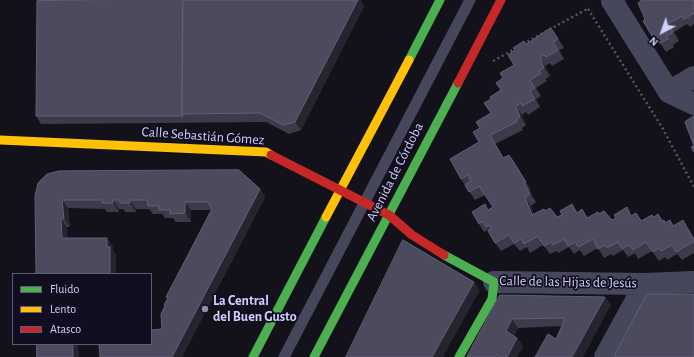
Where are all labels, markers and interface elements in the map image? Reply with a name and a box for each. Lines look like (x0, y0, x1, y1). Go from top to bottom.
north arrow (642, 12, 682, 52)
text: N (647, 35, 660, 48)
street label: Avenida de Córdoba (363, 120, 427, 224)
street label: Calle Sebastián Gómez (141, 123, 265, 149)
street label: Calle de las Hijas de Jesús (499, 272, 637, 292)
legend (12, 273, 152, 345)
text: Fluido (50, 283, 79, 295)
place label: La Central del Buen Gusto (213, 293, 297, 326)
text: Lento (50, 303, 76, 315)
marker: La Central del Buen Gusto (200, 304, 210, 314)
text: Atasco (50, 323, 81, 335)

